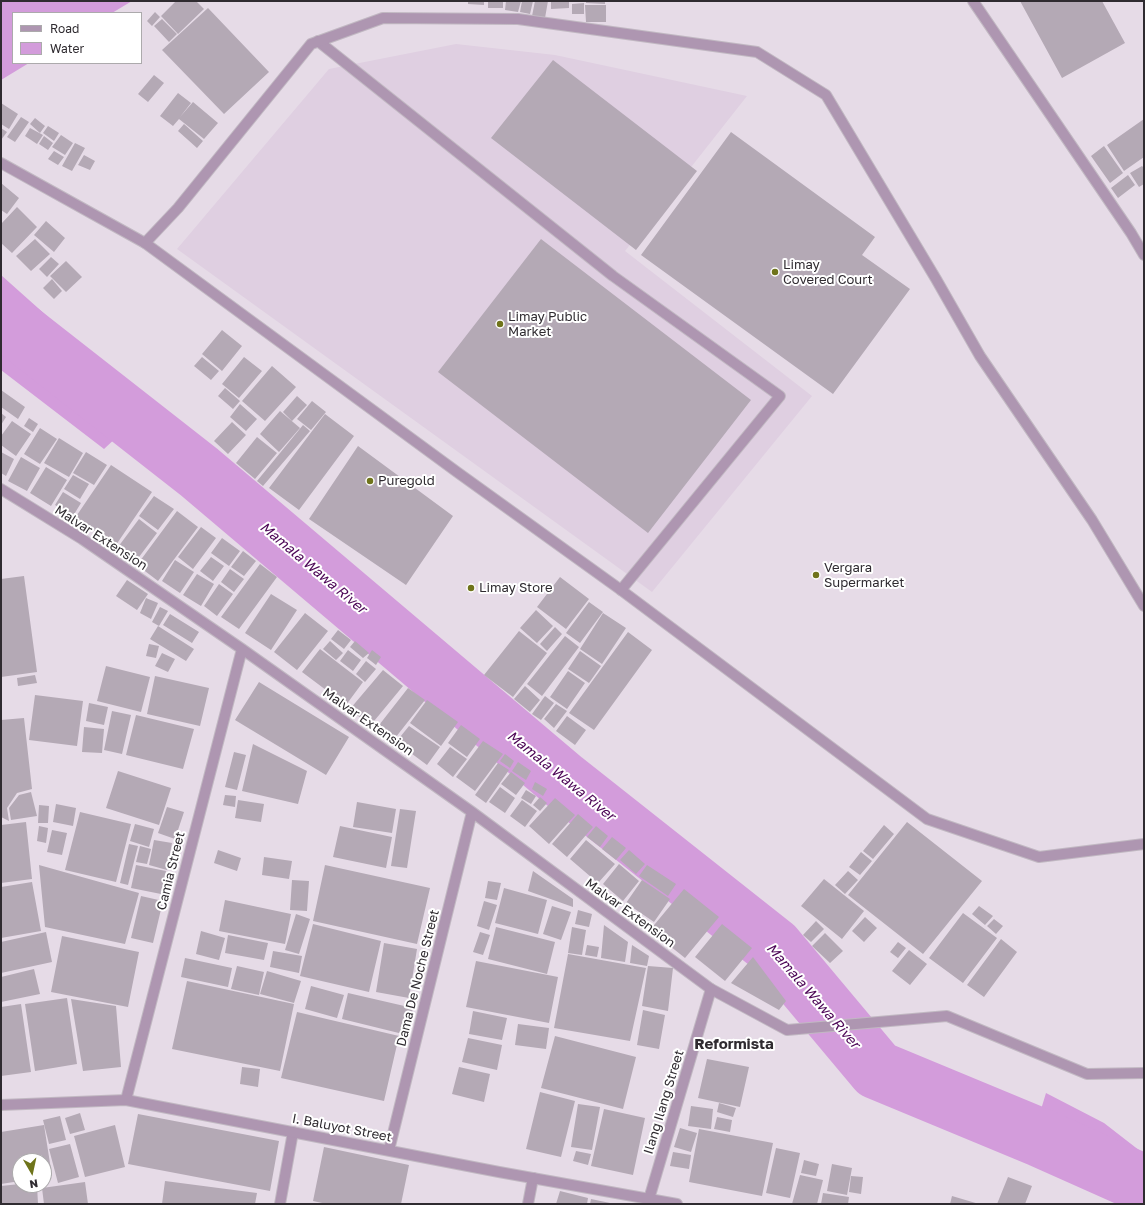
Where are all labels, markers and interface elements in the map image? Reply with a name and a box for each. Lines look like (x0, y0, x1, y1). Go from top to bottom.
legend (12, 12, 142, 64)
text: Road (50, 21, 79, 36)
text: Water (50, 41, 84, 56)
place label: Limay Covered Court (783, 257, 873, 288)
marker: Limay Covered Court (770, 267, 780, 277)
place label: Limay Public Market (508, 309, 587, 340)
marker: Limay Public Market (495, 319, 505, 329)
place label: Puregold (378, 473, 435, 489)
marker: Puregold (365, 476, 375, 486)
street label: Malvar Extension (52, 502, 150, 574)
water label: Mamala Wawa River (256, 519, 370, 617)
place label: Vergara Supermarket (824, 560, 905, 591)
marker: Vergara Supermarket (811, 570, 821, 580)
place label: Limay Store (479, 580, 553, 596)
marker: Limay Store (466, 583, 476, 593)
street label: Malvar Extension (320, 685, 416, 759)
water label: Mamala Wawa River (504, 727, 618, 825)
street label: Camia Street (154, 830, 188, 912)
street label: Malvar Extension (582, 875, 678, 951)
street label: Dama De Noche Street (393, 908, 443, 1048)
water label: Mamala Wawa River (763, 940, 863, 1052)
district label: Reformista (694, 1035, 774, 1053)
street label: Ilang Ilang Street (641, 1048, 687, 1156)
street label: I. Baluyot Street (291, 1111, 393, 1145)
north arrow (12, 1153, 52, 1193)
text: N (29, 1177, 39, 1191)

